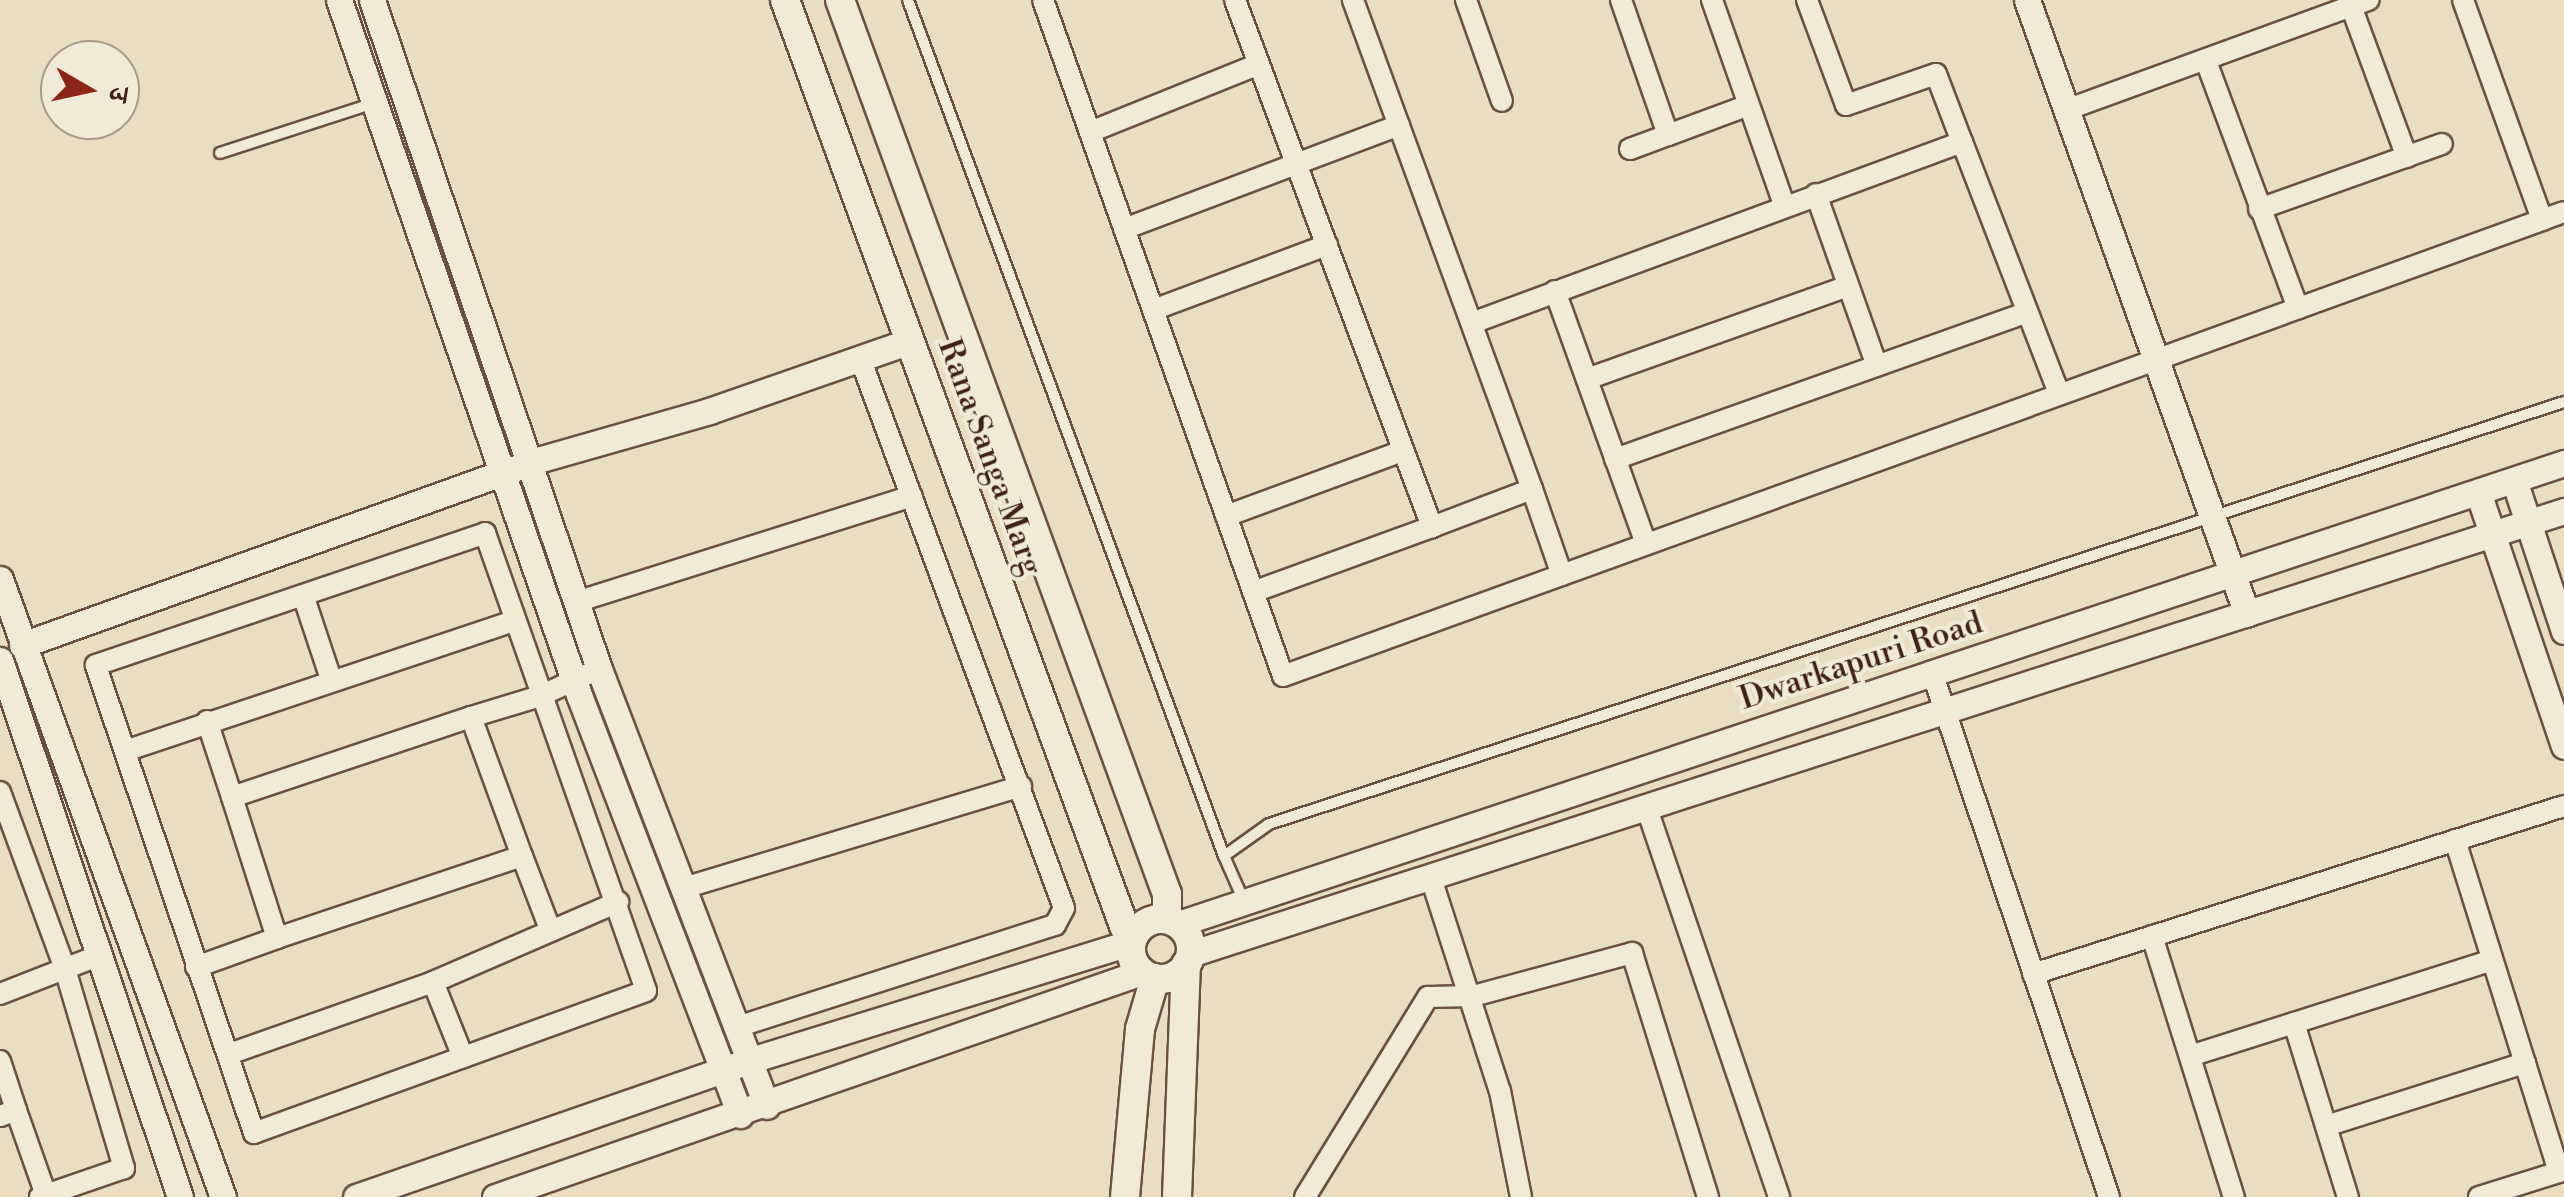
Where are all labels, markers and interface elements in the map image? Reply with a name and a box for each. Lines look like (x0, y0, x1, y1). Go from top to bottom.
north arrow (40, 40, 140, 140)
text: उ (100, 85, 137, 104)
street label: Rana Sanga Marg (929, 334, 1051, 580)
street label: Dwarkapuri Road (1735, 604, 1987, 718)

